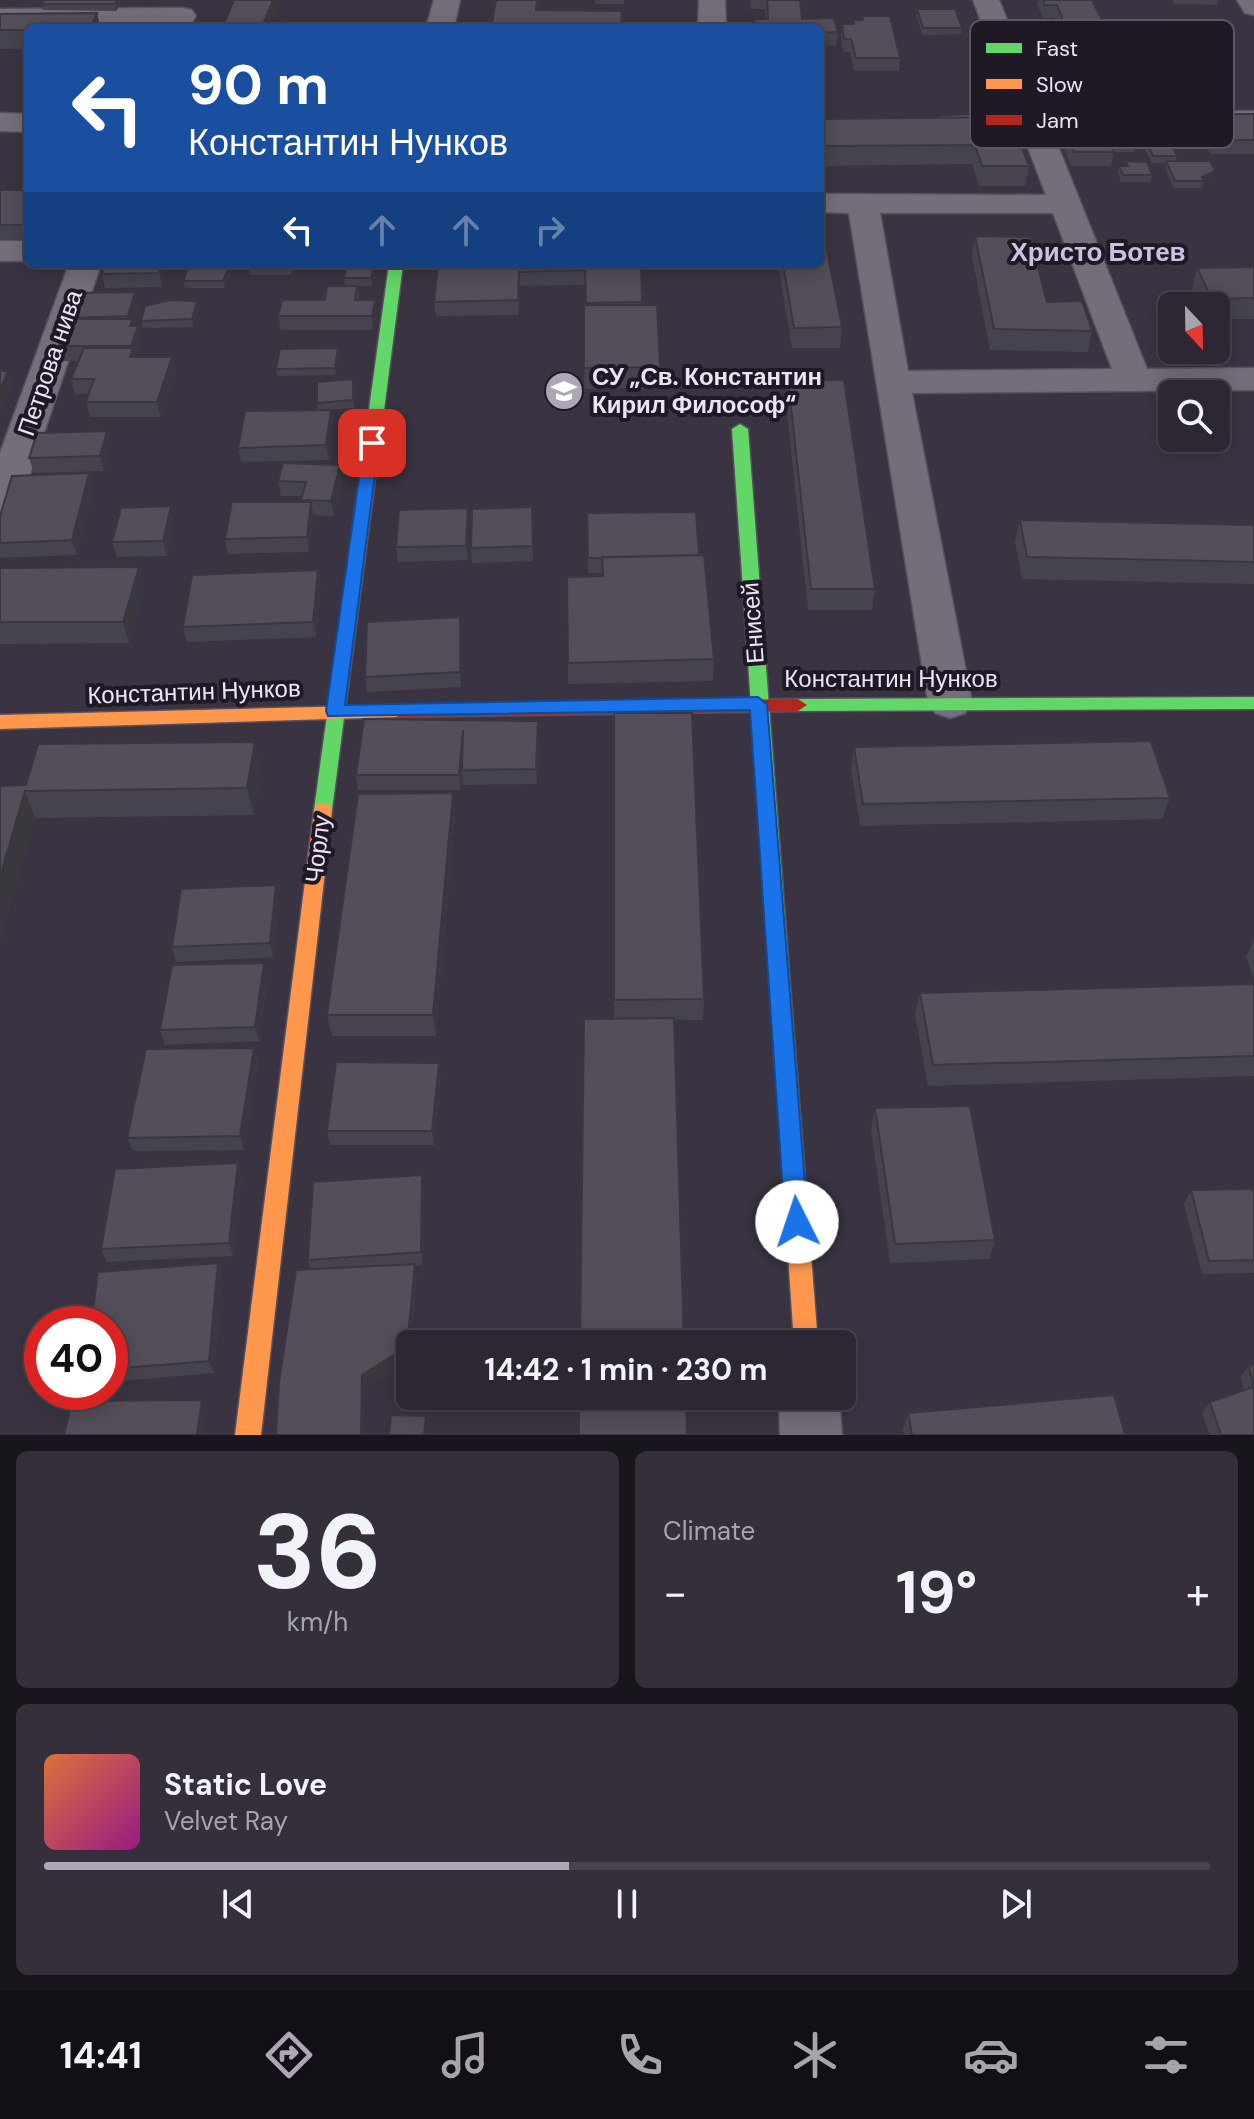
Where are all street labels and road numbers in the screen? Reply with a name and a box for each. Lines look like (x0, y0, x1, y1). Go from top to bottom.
street label: Петрова нива (10, 285, 89, 440)
street label: Енисей (734, 581, 771, 665)
street label: Константин Нунков (784, 663, 998, 694)
street label: Константин Нунков (87, 672, 301, 711)
street label: Чорлу (298, 813, 337, 885)

